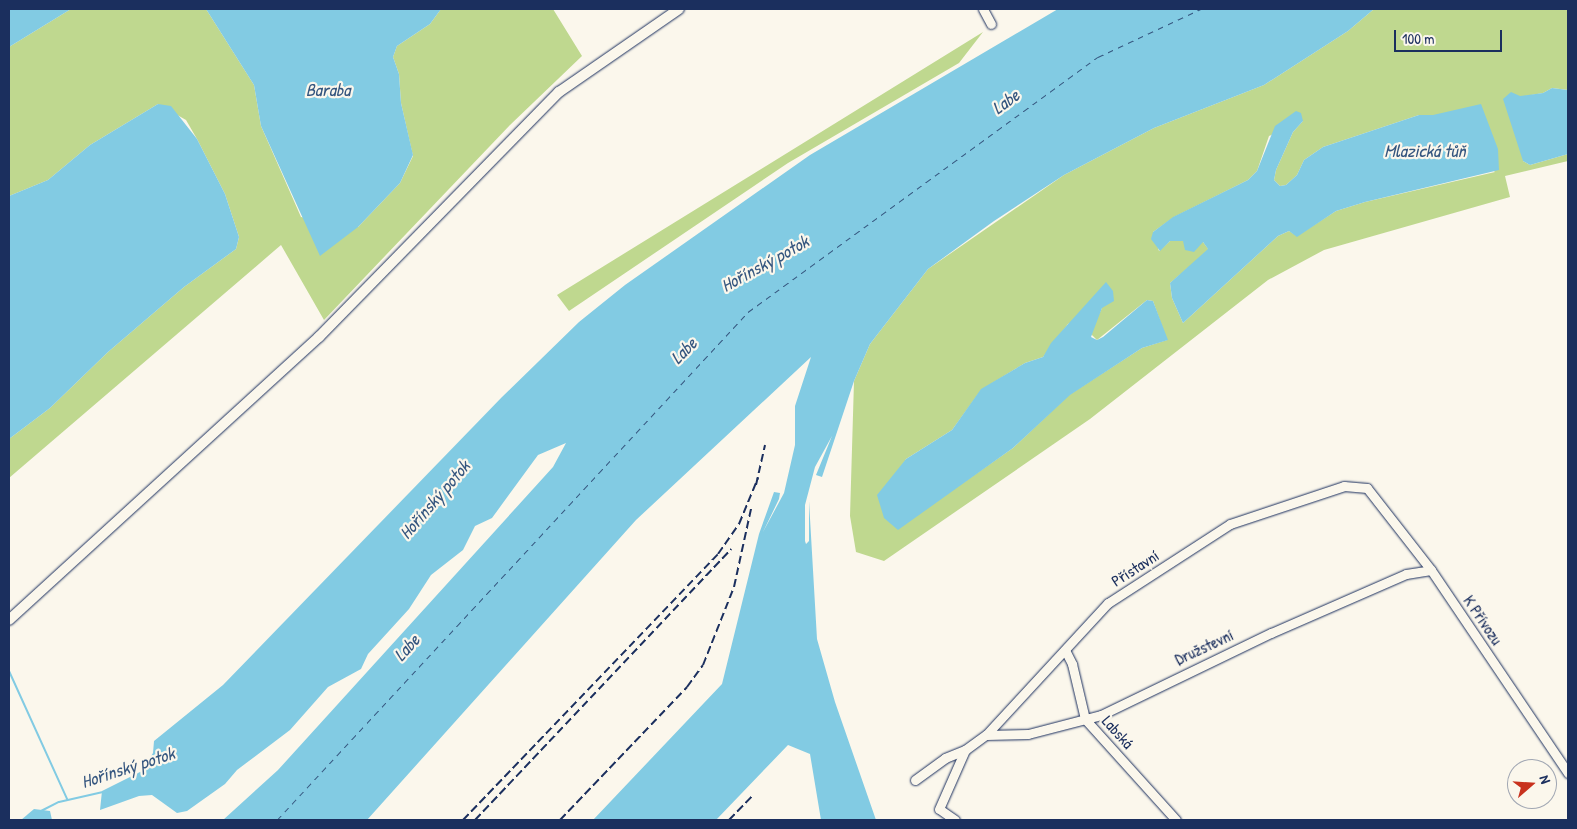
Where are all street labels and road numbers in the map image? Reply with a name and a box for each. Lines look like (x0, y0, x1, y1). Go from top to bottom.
street label: Přístavní (1108, 546, 1162, 590)
street label: K Přívozu (1460, 592, 1506, 648)
street label: Družstevní (1172, 625, 1236, 669)
street label: Labská (1098, 711, 1138, 753)

